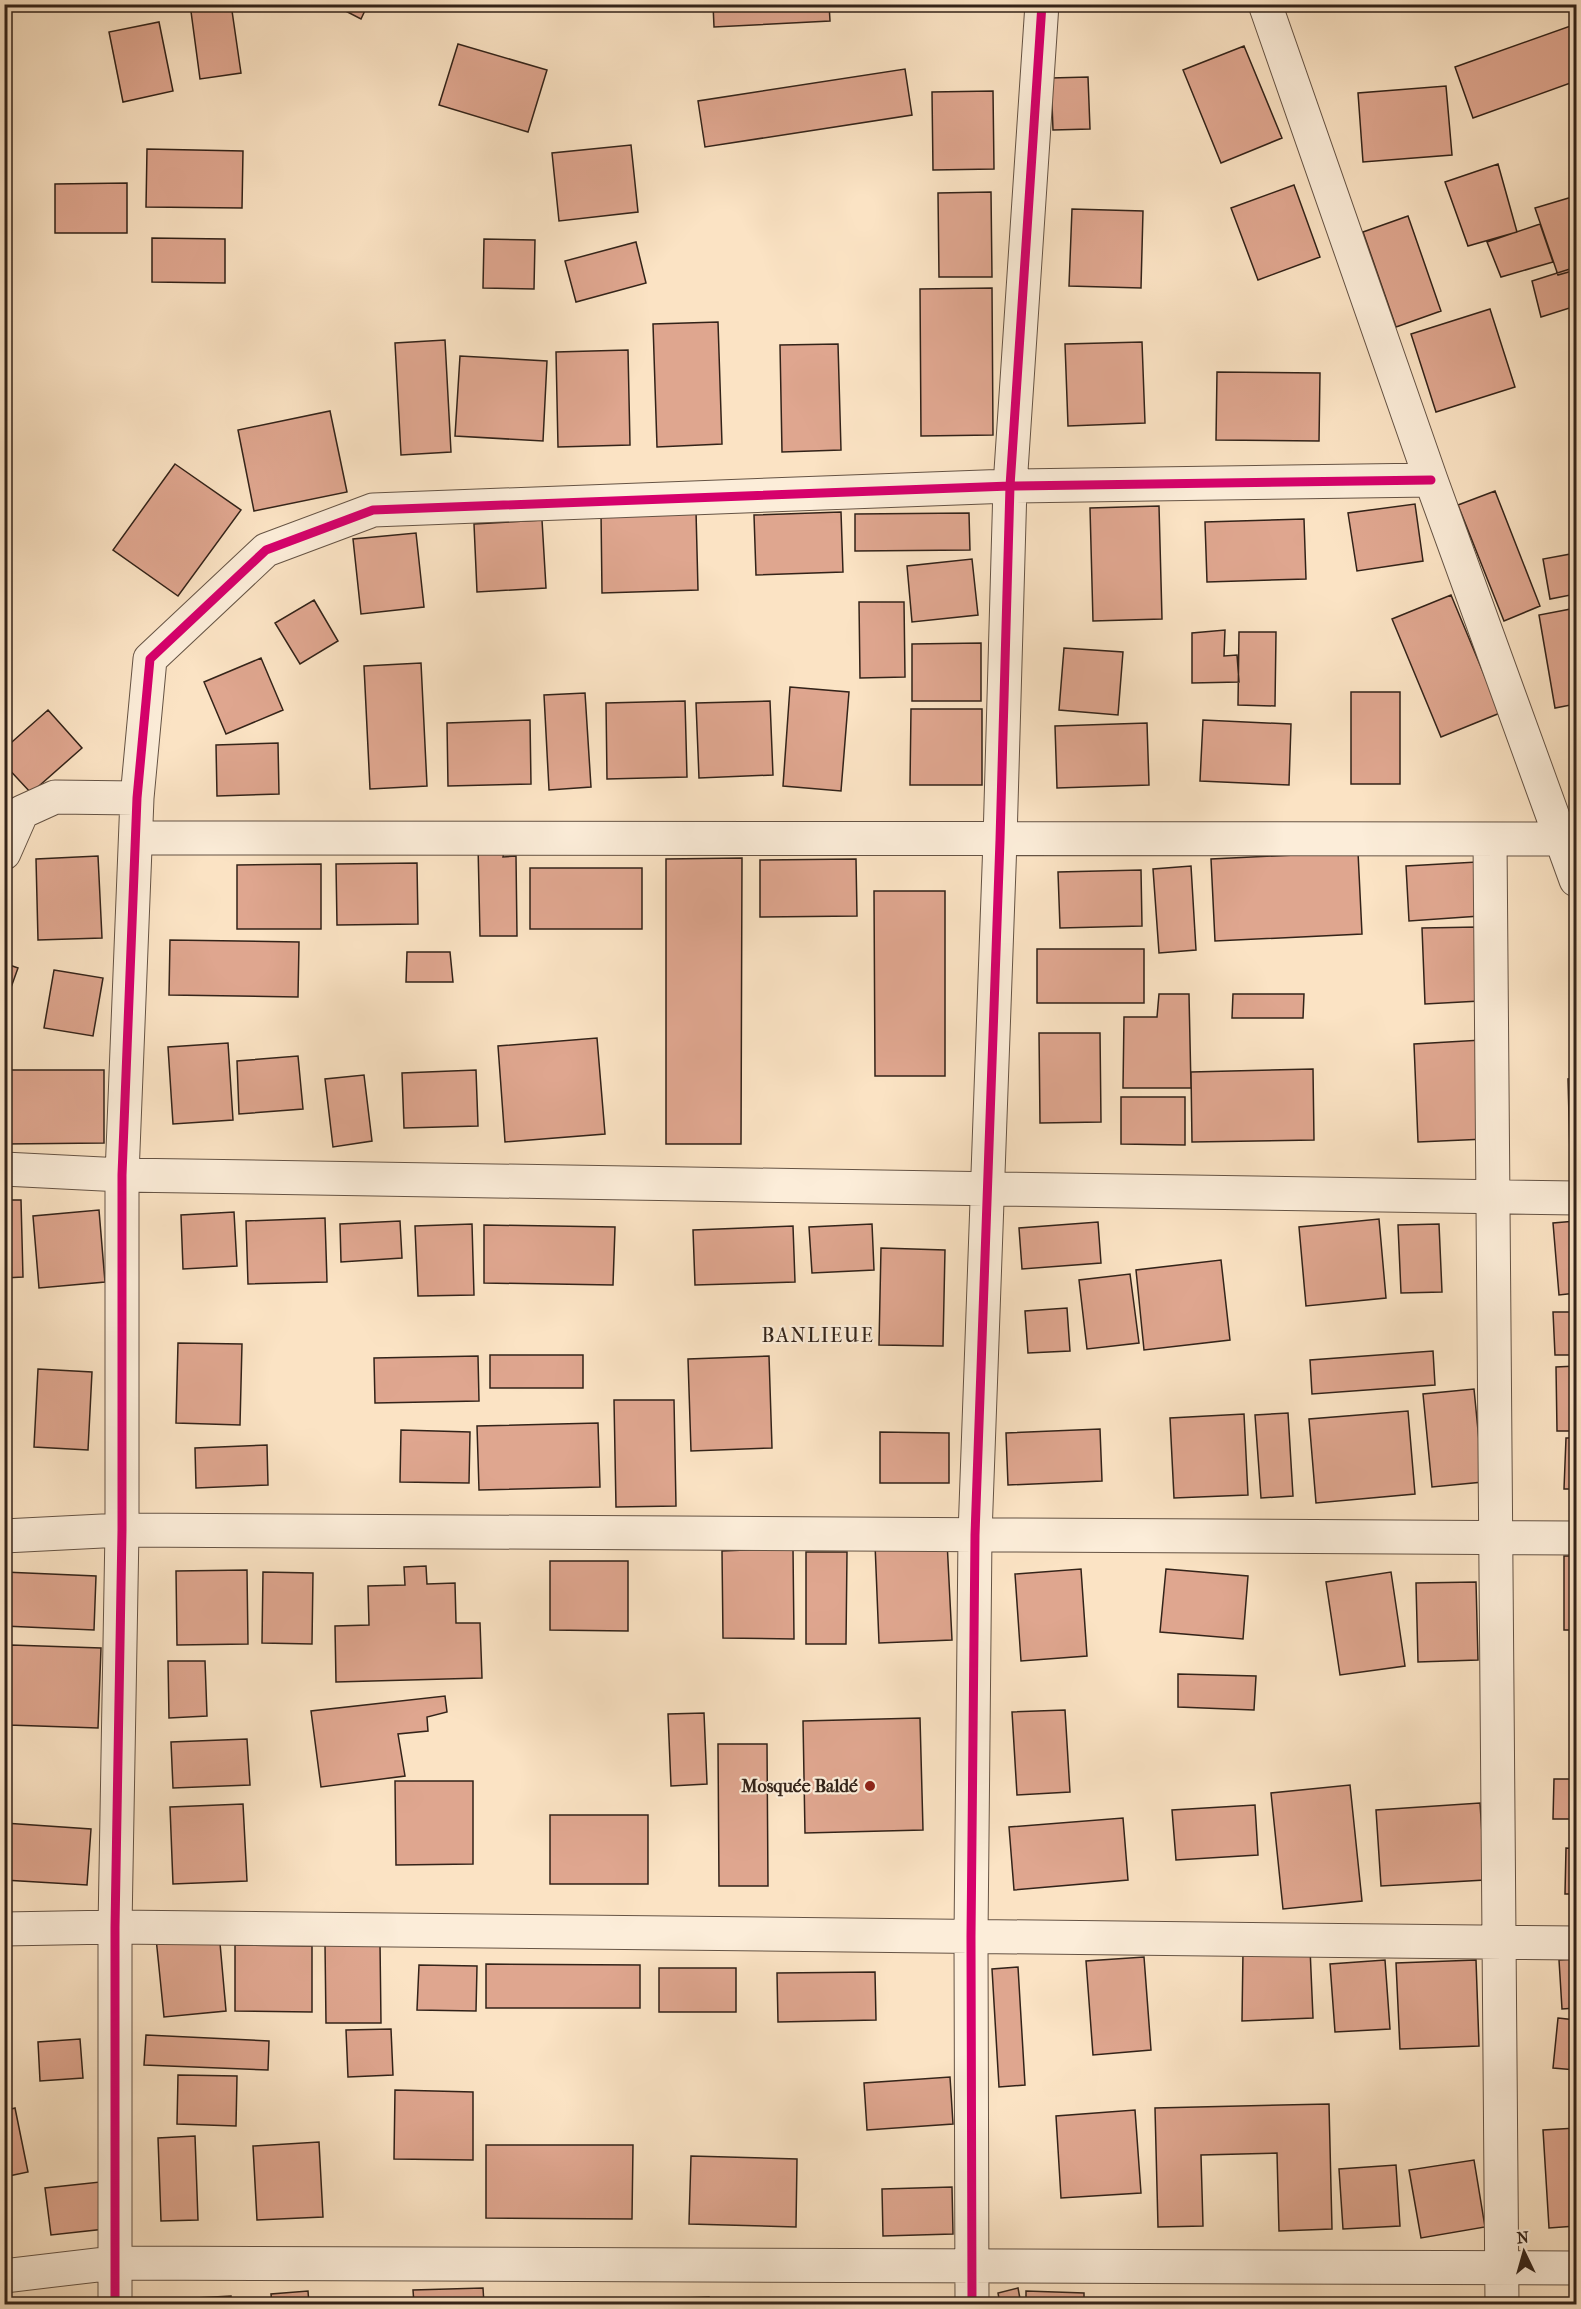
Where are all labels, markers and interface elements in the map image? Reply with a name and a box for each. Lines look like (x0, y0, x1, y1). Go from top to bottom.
district label: BANLIEUE (762, 1324, 874, 1347)
place label: Mosquée Baldé (740, 1776, 858, 1797)
marker: Mosquée Baldé (863, 1779, 877, 1793)
north arrow (1494, 2222, 1554, 2282)
text: N (1516, 2227, 1530, 2248)

